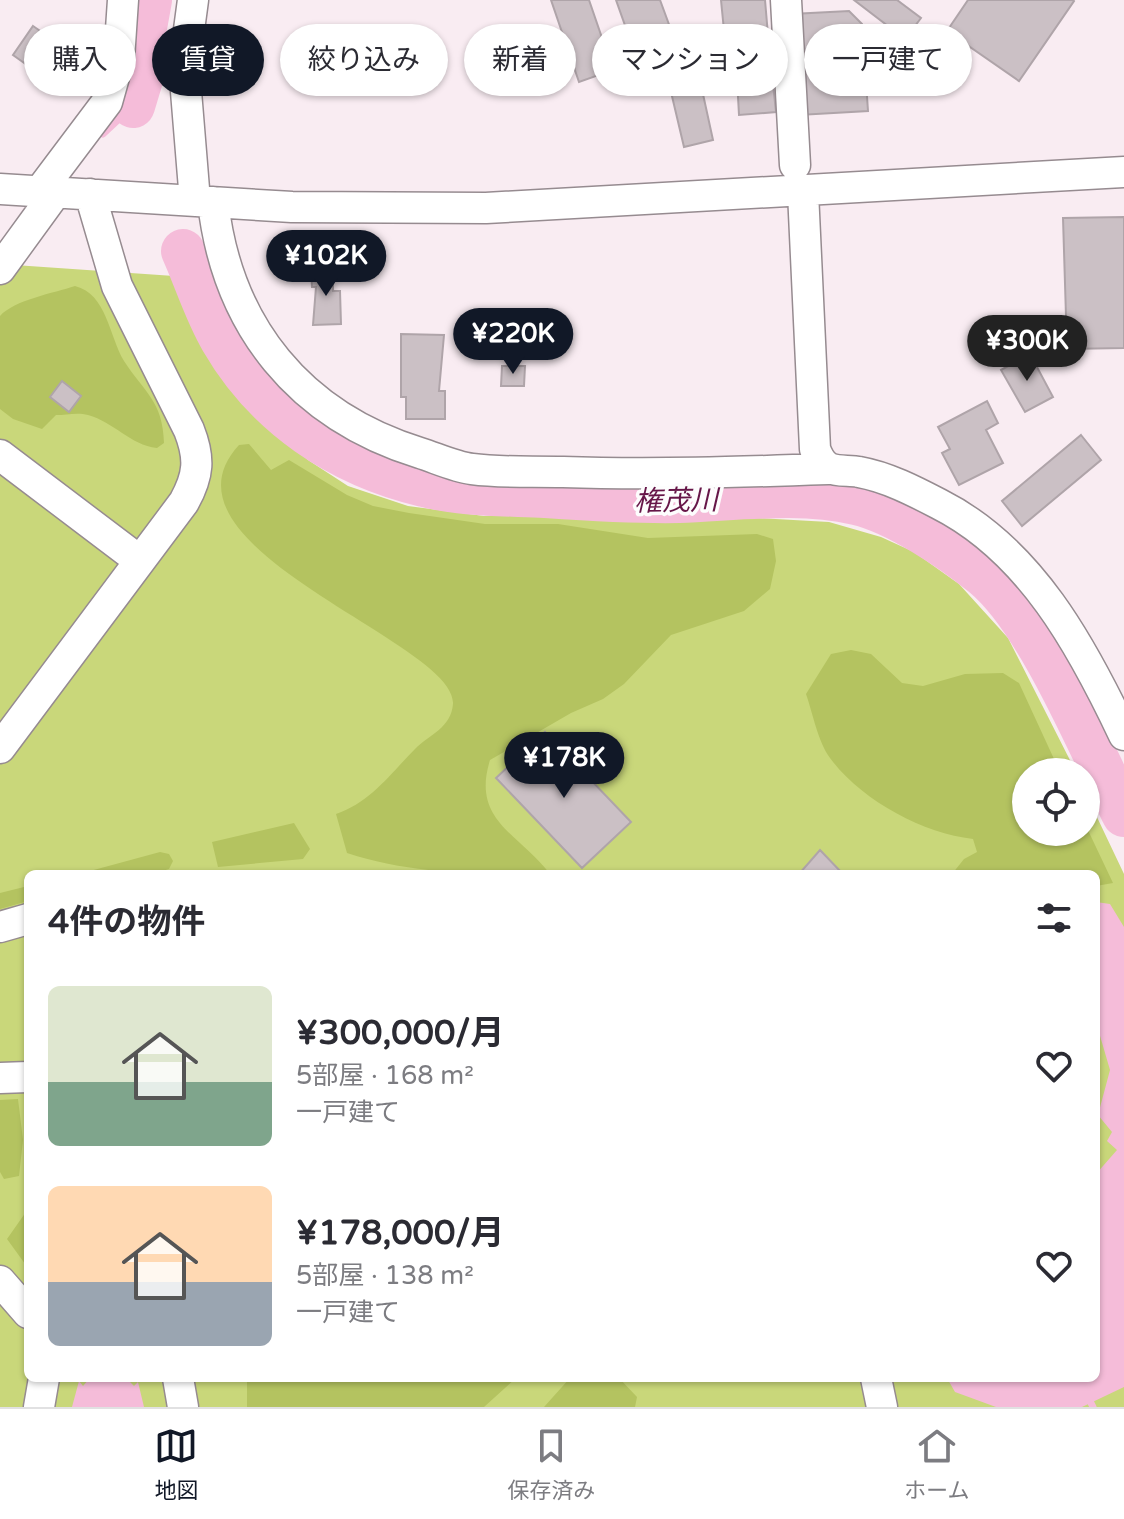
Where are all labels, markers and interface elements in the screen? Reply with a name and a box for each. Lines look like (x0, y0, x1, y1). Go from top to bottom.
chip: 購入 (24, 24, 136, 96)
chip: 賃貸 (152, 24, 264, 96)
chip: 絞り込み (280, 24, 448, 96)
chip: 新着 (464, 24, 576, 96)
chip: マンション (592, 24, 788, 96)
chip: 一戸建て (804, 24, 972, 96)
pin: ¥102K (270, 230, 382, 298)
text: ¥102K (284, 240, 368, 271)
pin: ¥220K (457, 308, 569, 376)
pin: ¥300K (971, 315, 1083, 383)
text: ¥220K (471, 318, 555, 349)
text: ¥300K (985, 325, 1069, 356)
water label: 権茂川 (634, 483, 721, 519)
pin: ¥178K (508, 732, 620, 800)
text: ¥178K (522, 742, 606, 773)
map controls (1012, 758, 1100, 846)
button: locate (1012, 758, 1100, 846)
icon: filters (1032, 896, 1076, 940)
text: 4件の物件 (48, 902, 205, 943)
text: ¥300,000/月 (296, 1013, 504, 1054)
icon: home (112, 1018, 208, 1114)
icon: heart (1032, 1044, 1076, 1088)
text: 5部屋 · 168 m² (296, 1060, 474, 1091)
text: 一戸建て (296, 1097, 400, 1128)
text: ¥178,000/月 (296, 1213, 504, 1254)
icon: home (112, 1218, 208, 1314)
icon: heart (1032, 1244, 1076, 1288)
text: 5部屋 · 138 m² (296, 1260, 474, 1291)
text: 一戸建て (296, 1297, 400, 1328)
tab: 地図 (154, 1424, 198, 1504)
tab: 保存済み (507, 1424, 595, 1504)
tab: ホーム (904, 1424, 970, 1504)

